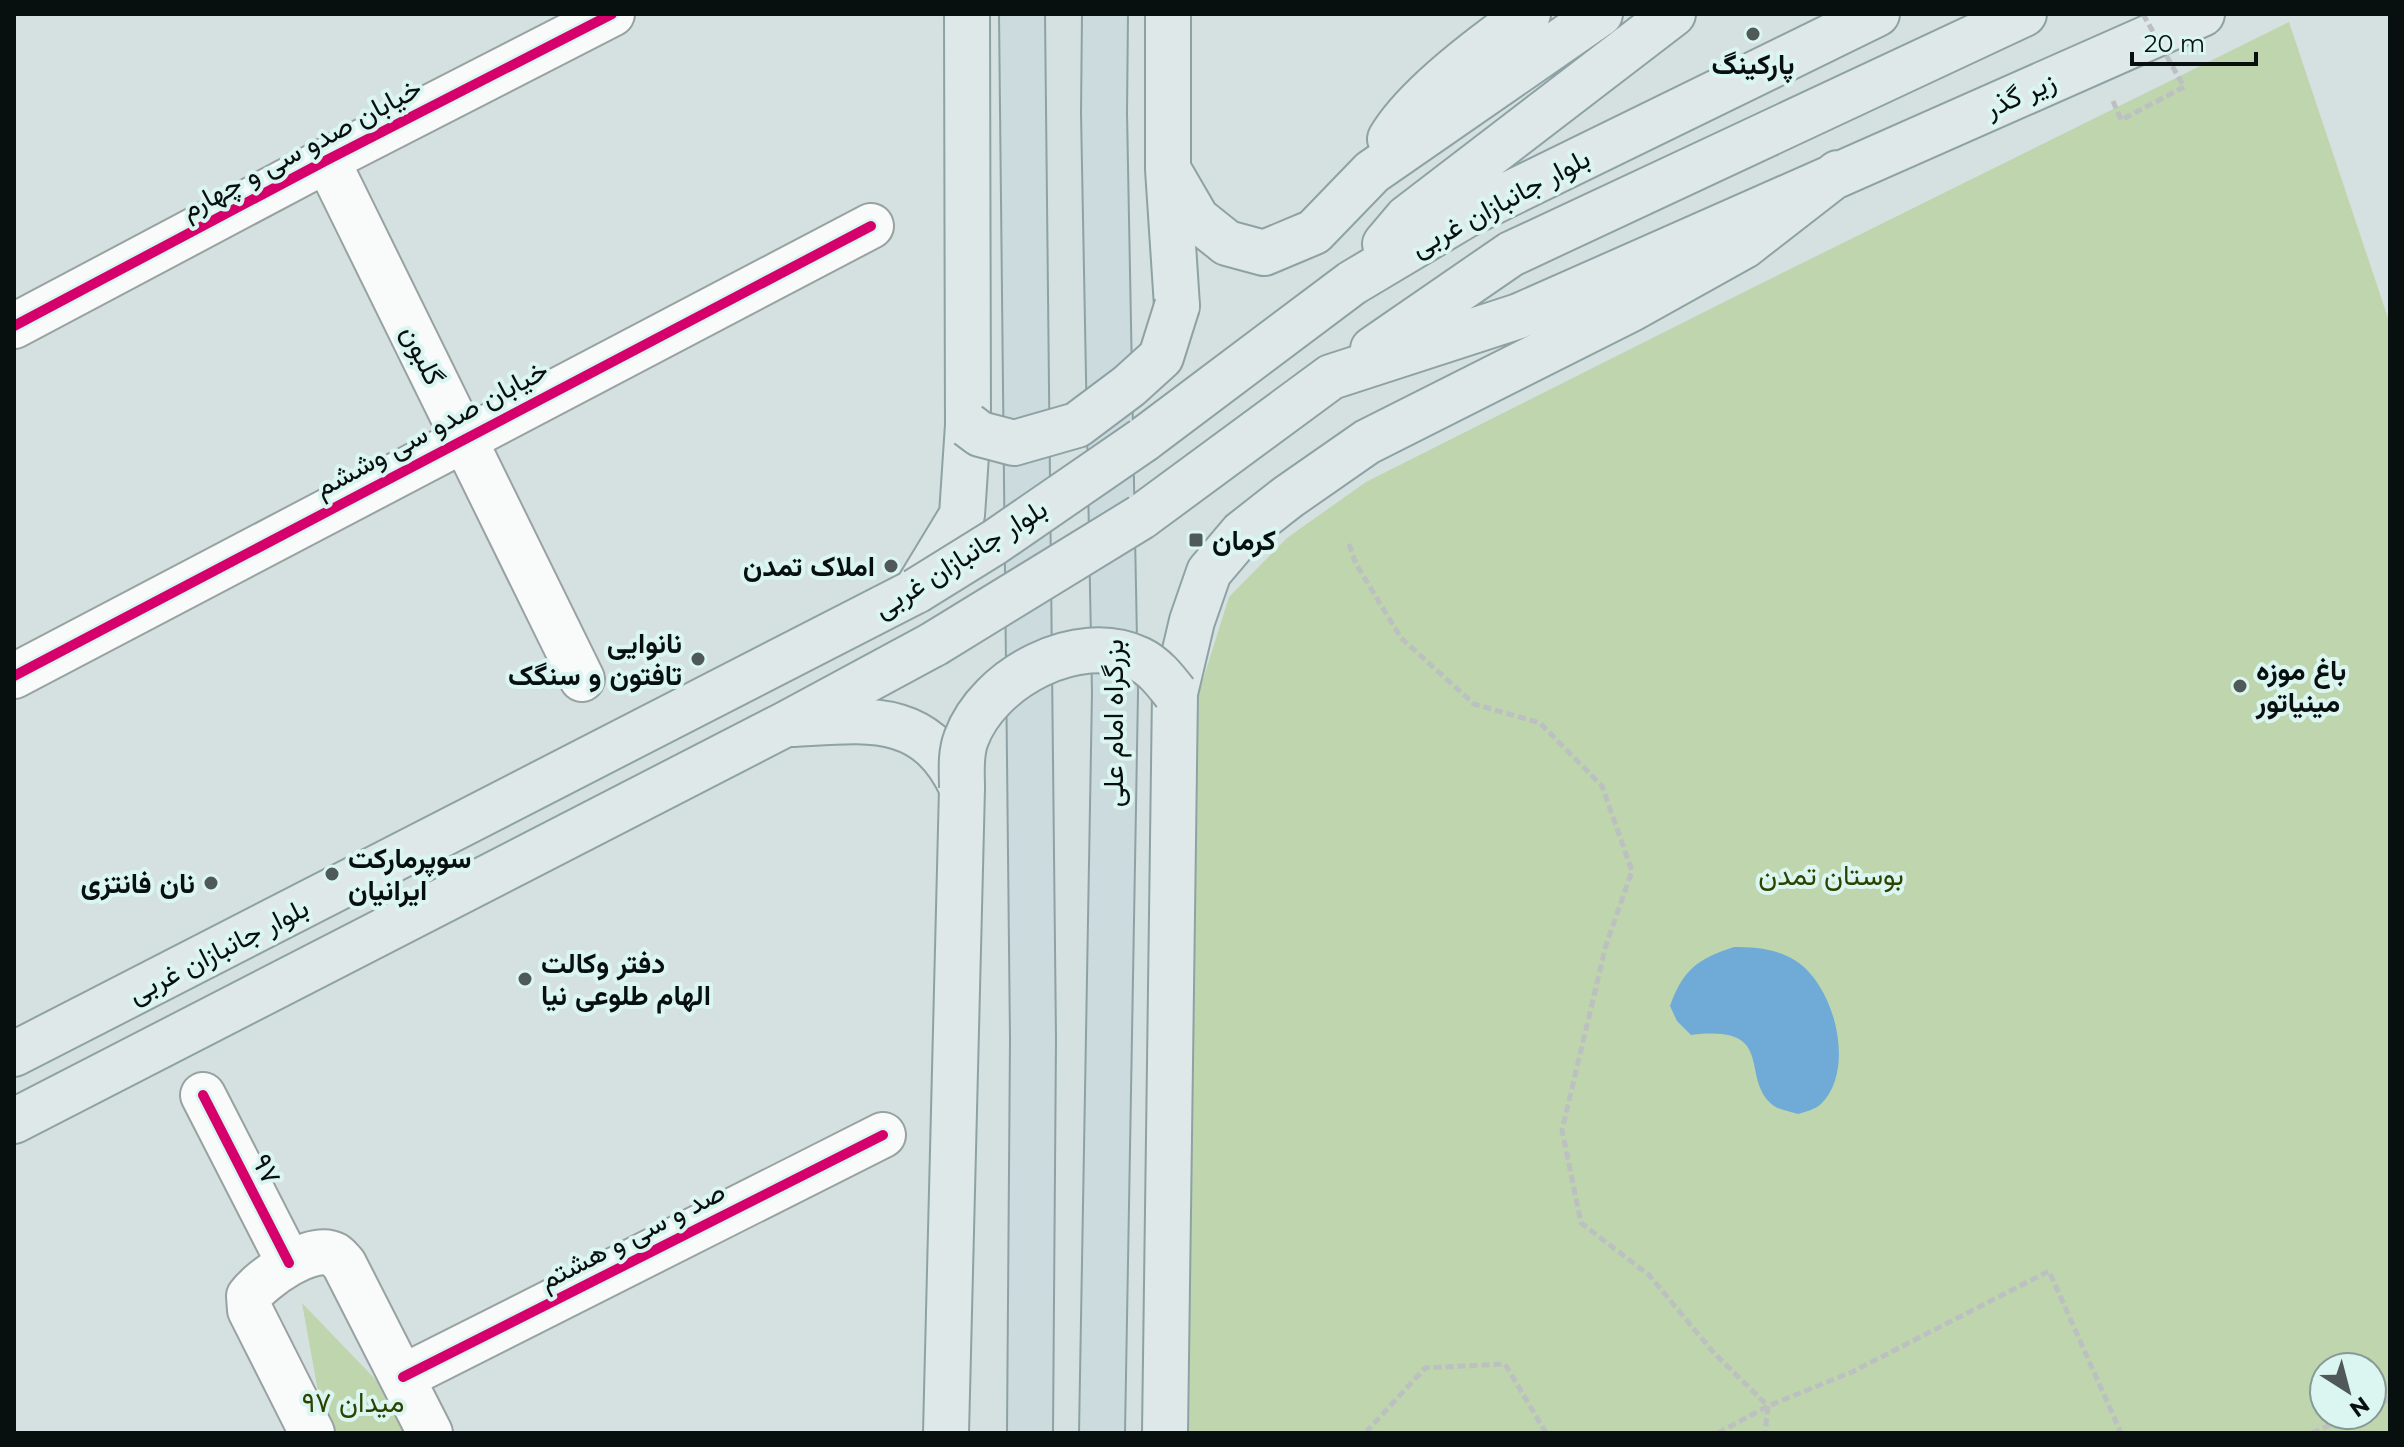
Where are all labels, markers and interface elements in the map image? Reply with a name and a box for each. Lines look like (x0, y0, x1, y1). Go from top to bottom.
scale bar (2132, 16, 2256, 66)
marker: پارکینگ (1744, 25, 1762, 43)
text: 20 m (2144, 29, 2205, 58)
place label: پارکینگ (1711, 47, 1795, 84)
street label: زیر گذر (1978, 63, 2061, 126)
street label: خیابان صدو سی و چهارم (175, 70, 428, 228)
street label: بلوار جانبازان غربی (1404, 140, 1596, 264)
street label: گلبون (393, 319, 452, 391)
street label: خیابان صدو سی وششم (308, 352, 555, 506)
street label: بلوار جانبازان غربی (867, 491, 1054, 626)
place label: کرمان (1212, 523, 1276, 558)
marker: کرمان (1187, 531, 1205, 549)
place label: املاک تمدن (743, 549, 875, 583)
marker: املاک تمدن (882, 557, 900, 575)
place label: نانوایی تافتون و سنگک (508, 626, 682, 693)
street label: بزرگراه امام علی (1096, 639, 1132, 807)
marker: نانوایی تافتون و سنگک (689, 650, 707, 668)
place label: باغ موزه مینیاتور (2255, 653, 2346, 720)
marker: باغ موزه مینیاتور (2231, 677, 2249, 695)
place label: سوپرمارکت ایرانیان (348, 841, 471, 908)
park label: بوستان تمدن (1758, 858, 1904, 893)
marker: سوپرمارکت ایرانیان (323, 865, 341, 883)
place label: نان فانتزی (81, 866, 195, 901)
marker: نان فانتزی (202, 874, 220, 892)
street label: بلوار جانبازان غربی (122, 890, 315, 1011)
place label: دفتر وکالت الهام طلوعی نیا (541, 946, 711, 1014)
marker: دفتر وکالت الهام طلوعی نیا (516, 970, 534, 988)
street label: ۹۷ (245, 1148, 289, 1190)
street label: صد و سی و هشتم (534, 1174, 731, 1298)
north arrow (2308, 1351, 2388, 1431)
park label: میدان ۹۷ (302, 1385, 404, 1419)
text: N (2344, 1391, 2375, 1423)

